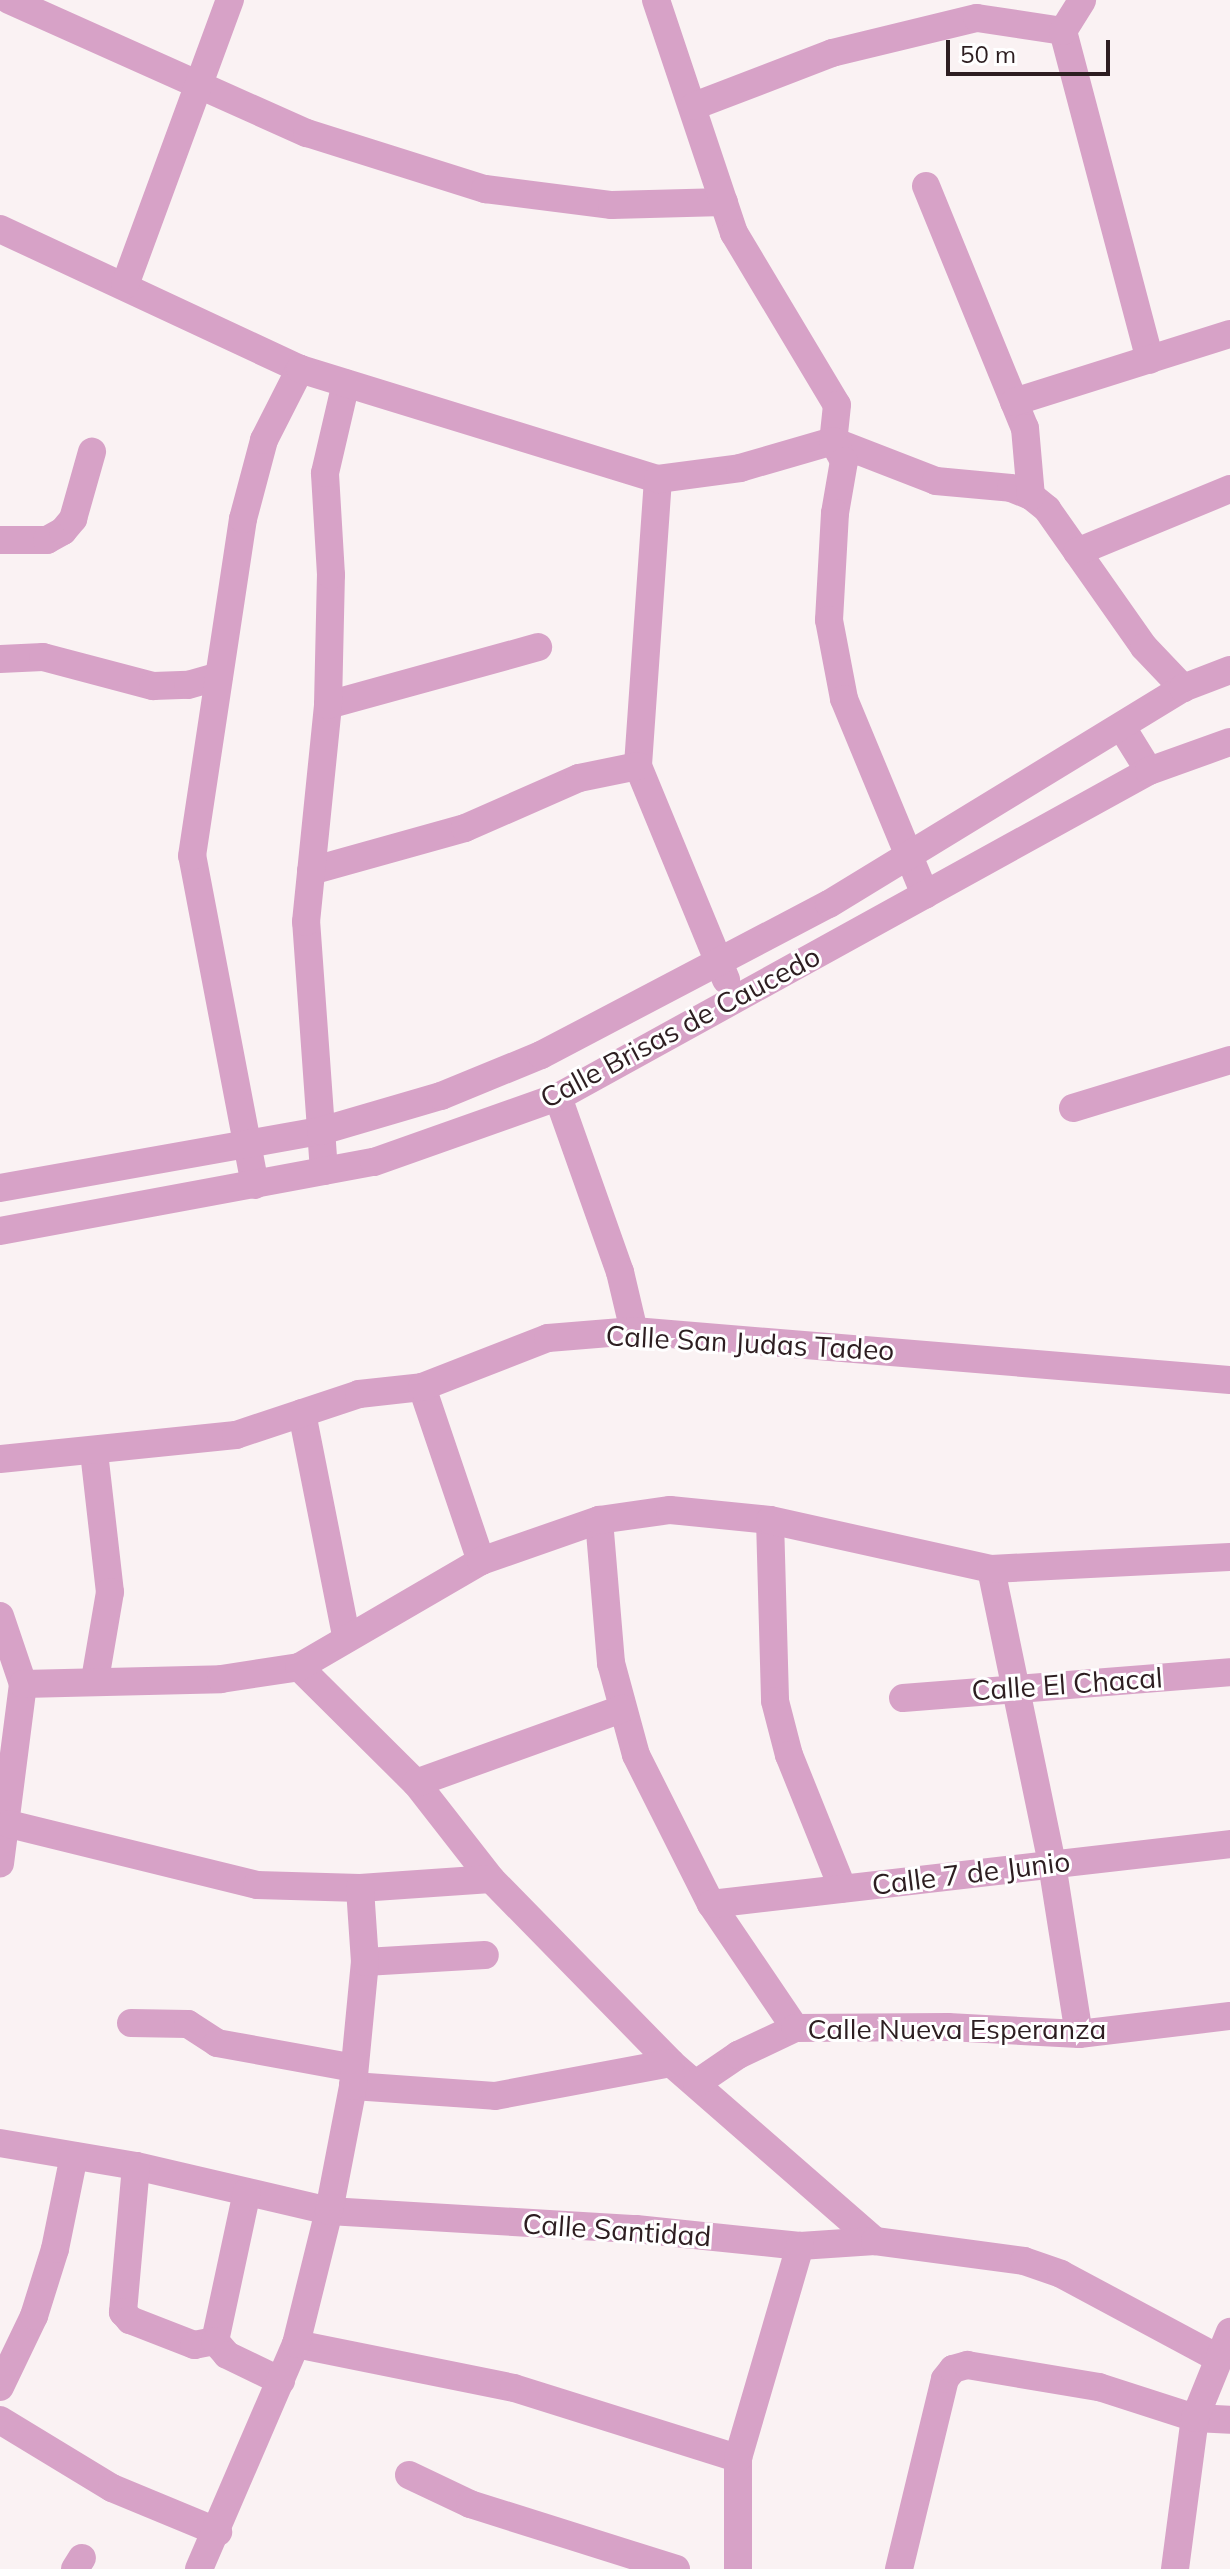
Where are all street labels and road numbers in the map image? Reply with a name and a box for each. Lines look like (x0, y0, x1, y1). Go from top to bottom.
street label: Calle Brisas de Caucedo (535, 939, 825, 1115)
street label: Calle San Judas Tadeo (605, 1319, 895, 1367)
street label: Calle El Chacal (970, 1661, 1164, 1707)
street label: Calle 7 de Junio (870, 1844, 1072, 1902)
street label: Calle Nueva Esperanza (808, 2012, 1106, 2046)
street label: Calle Santidad (522, 2207, 712, 2253)

